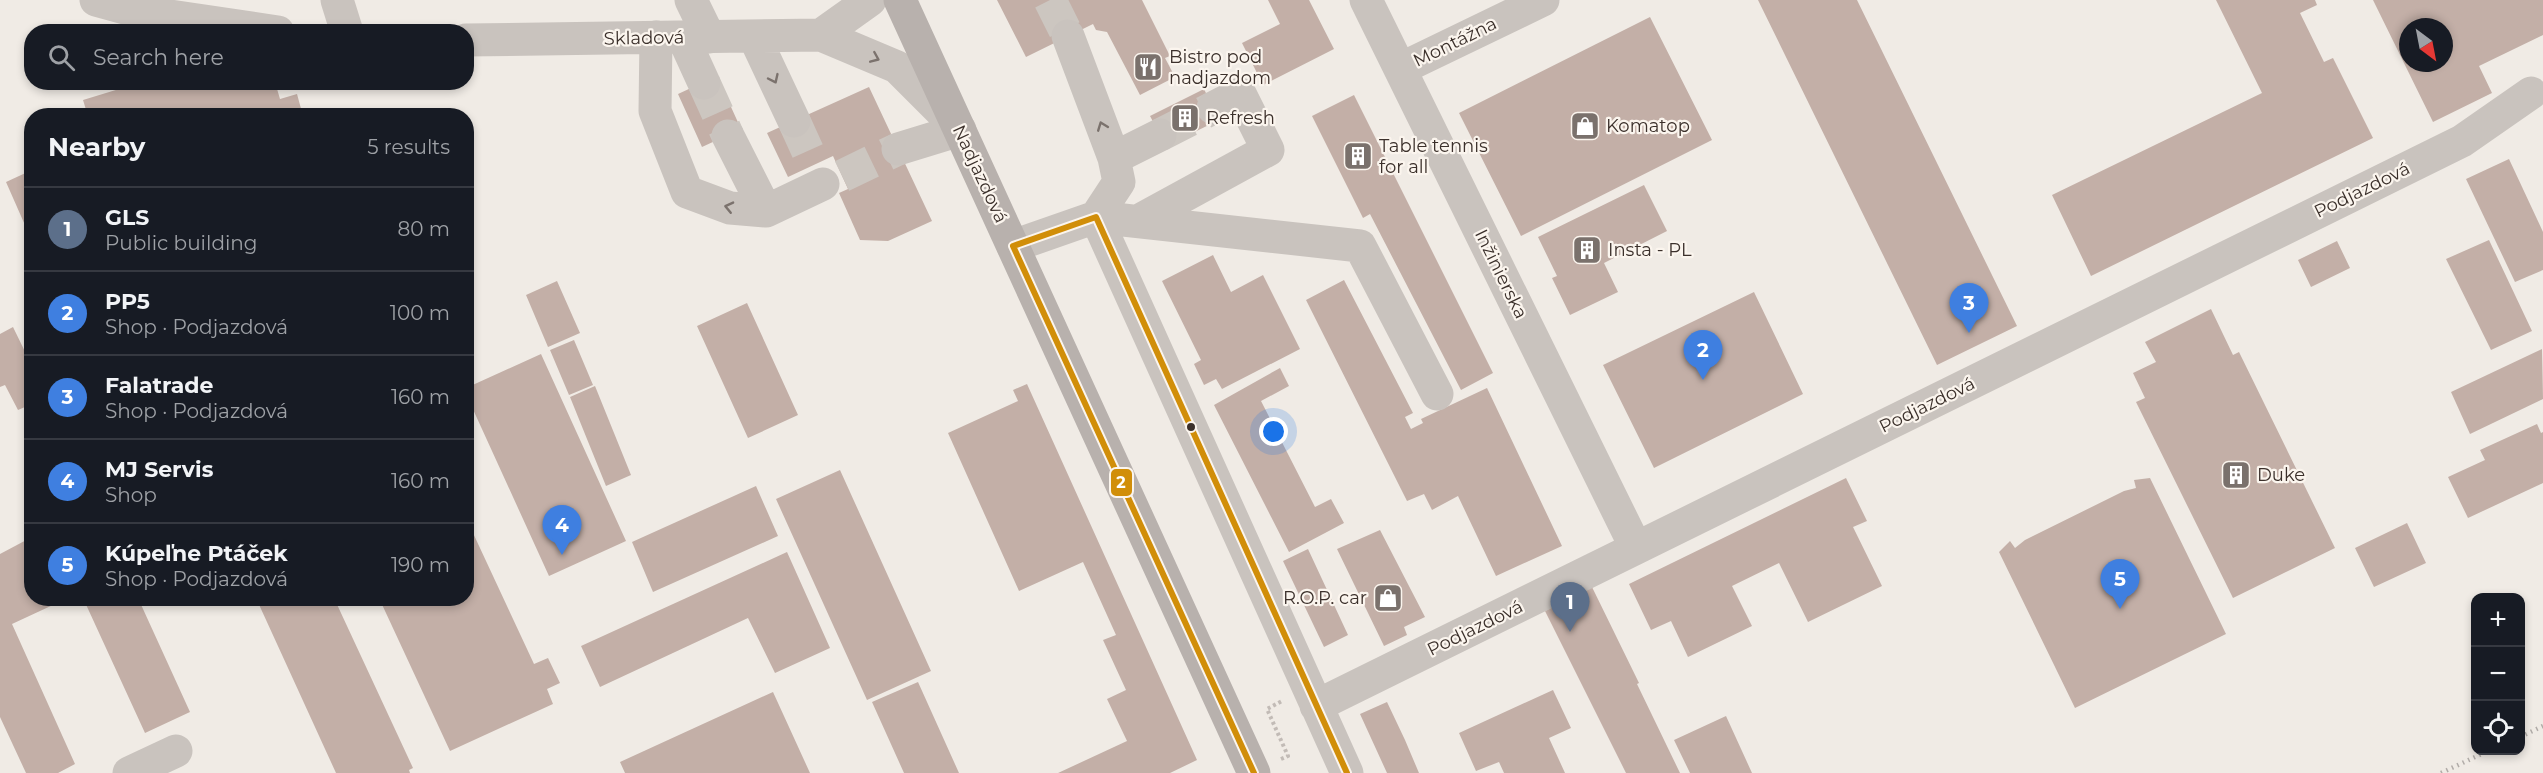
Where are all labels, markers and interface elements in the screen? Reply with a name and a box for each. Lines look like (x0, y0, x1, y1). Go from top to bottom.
street label: Montážna (1410, 12, 1500, 72)
north arrow (2399, 18, 2453, 72)
search box (24, 24, 474, 90)
street label: Skladová (604, 26, 684, 50)
icon: search (45, 41, 78, 74)
text: Search here (93, 44, 224, 71)
place label: Bistro pod nadjazdom (1169, 46, 1271, 89)
one-way arrow (869, 50, 880, 62)
restaurant icon: Bistro pod nadjazdom (1132, 51, 1164, 83)
one-way arrow (767, 72, 779, 83)
building icon: Refresh (1169, 102, 1201, 134)
place label: Refresh (1206, 107, 1275, 129)
shop icon: Komatop (1569, 110, 1601, 142)
place label: Komatop (1606, 115, 1690, 137)
one-way arrow (1097, 121, 1109, 132)
street label: Nadjazdová (948, 122, 1012, 226)
text: Nearby (48, 131, 145, 163)
text: 5 results (367, 135, 450, 159)
place label: Table tennis for all (1379, 135, 1488, 178)
building icon: Table tennis for all (1342, 140, 1374, 172)
street label: Podjazdová (2310, 157, 2414, 223)
one-way arrow (724, 201, 734, 214)
text: GLS (105, 204, 149, 231)
text: 1 (64, 217, 71, 241)
text: 80 m (398, 217, 450, 241)
street label: Inžinierska (1470, 226, 1532, 322)
text: Public building (105, 231, 258, 255)
building icon: Insta - PL (1571, 234, 1603, 266)
place label: Insta - PL (1608, 239, 1692, 261)
pin: 3 (1950, 284, 1988, 333)
text: PP5 (105, 288, 150, 315)
text: 2 (62, 301, 73, 325)
text: 100 m (390, 301, 450, 325)
text: Shop · Podjazdová (105, 315, 288, 339)
pin: 2 (1684, 330, 1722, 380)
text: Falatrade (105, 372, 213, 399)
street label: Podjazdová (1875, 372, 1979, 438)
text: 3 (62, 385, 73, 409)
text: 160 m (391, 385, 450, 409)
text: Shop · Podjazdová (105, 399, 288, 423)
your location (1259, 417, 1288, 446)
unlabelled marker (1185, 421, 1197, 433)
text: MJ Servis (105, 456, 213, 483)
building icon: Duke (2220, 459, 2252, 491)
place label: Duke (2257, 464, 2305, 486)
line badge: 2 (1110, 468, 1133, 497)
text: 4 (61, 469, 74, 493)
text: 160 m (391, 469, 450, 493)
text: 2 (1116, 473, 1126, 492)
text: Shop (105, 483, 157, 507)
pin: 4 (542, 506, 582, 555)
text: Kúpeľne Ptáček (105, 540, 288, 567)
text: 5 (62, 553, 73, 577)
text: 190 m (391, 553, 450, 577)
pin: 5 (2100, 560, 2140, 609)
text: Shop · Podjazdová (105, 567, 288, 591)
shop icon: R.O.P. car (1372, 582, 1404, 614)
pin: 1 (1550, 582, 1590, 632)
place label: R.O.P. car (1283, 587, 1367, 609)
map controls (2471, 593, 2525, 755)
button: + (2471, 593, 2525, 647)
street label: Podjazdová (1423, 595, 1527, 661)
button: − (2471, 647, 2525, 701)
button: locate (2471, 701, 2525, 755)

